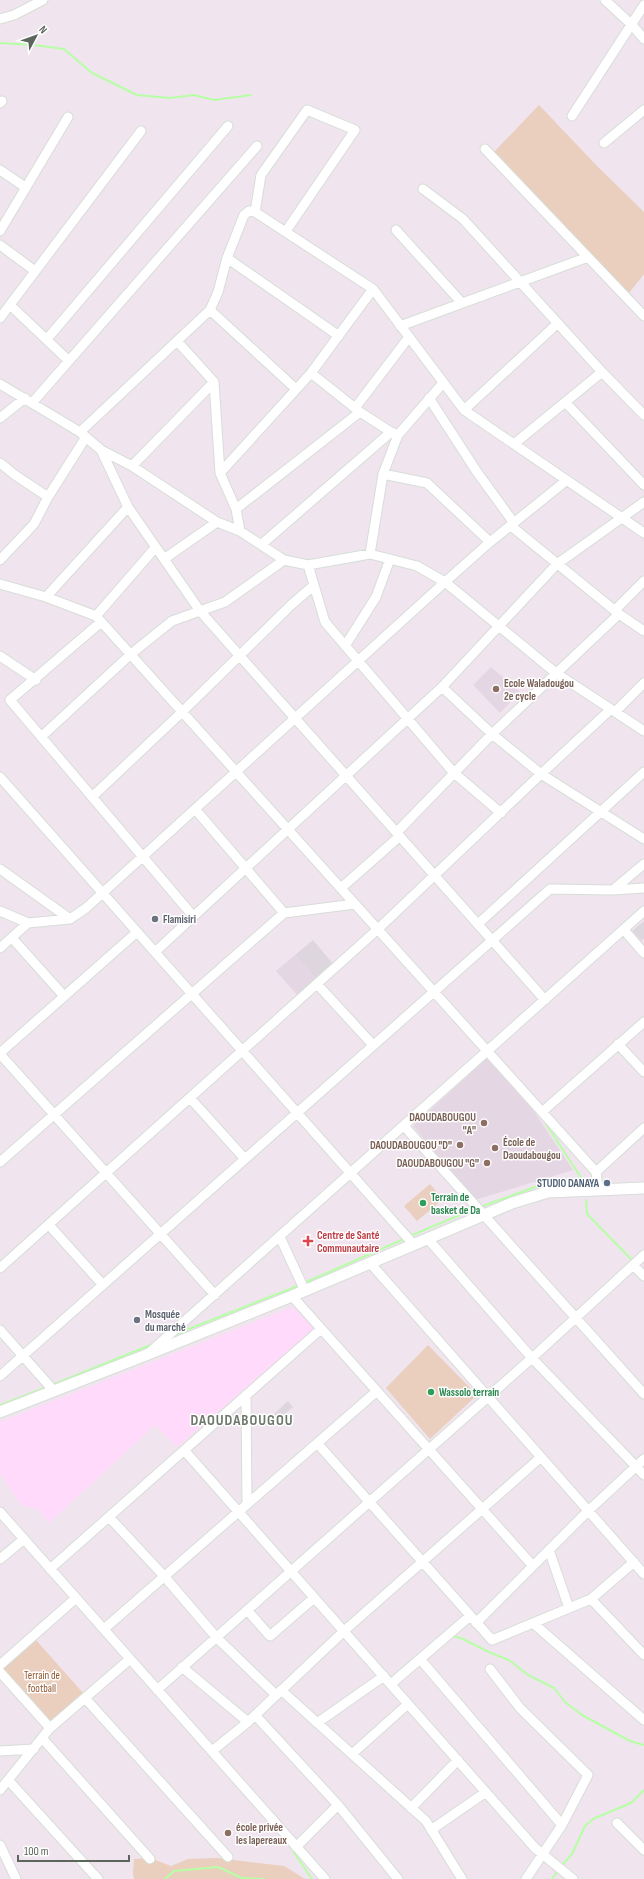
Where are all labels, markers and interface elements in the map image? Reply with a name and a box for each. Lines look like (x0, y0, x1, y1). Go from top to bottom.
north arrow (16, 16, 56, 56)
text: N (36, 23, 50, 36)
place label: Ecole Waladougou 2e cycle (504, 677, 574, 703)
marker: Ecole Waladougou 2e cycle (491, 684, 501, 694)
place label: Flamisiri (163, 913, 196, 926)
marker: Flamisiri (150, 914, 160, 924)
place label: DAOUDABOUGOU ''A'' (409, 1111, 476, 1137)
marker: DAOUDABOUGOU ''A'' (479, 1118, 489, 1128)
place label: École de Daoudabougou (503, 1136, 561, 1162)
place label: DAOUDABOUGOU ''D'' (370, 1139, 452, 1152)
marker: DAOUDABOUGOU ''D'' (455, 1140, 465, 1150)
marker: École de Daoudabougou (490, 1143, 500, 1153)
place label: DAOUDABOUGOU ''G'' (397, 1157, 479, 1170)
marker: DAOUDABOUGOU ''G'' (482, 1158, 492, 1168)
place label: STUDIO DANAYA (537, 1177, 600, 1190)
marker: STUDIO DANAYA (602, 1178, 612, 1188)
place label: Terrain de basket de Da (431, 1191, 481, 1217)
marker: Terrain de basket de Da (418, 1198, 428, 1208)
place label: Centre de Santé Communautaire (317, 1229, 380, 1255)
marker: Centre de Santé Communautaire (302, 1235, 314, 1247)
place label: Mosquée du marché (145, 1308, 186, 1334)
marker: Mosquée du marché (132, 1315, 142, 1325)
place label: Wassolo terrain (439, 1386, 499, 1399)
marker: Wassolo terrain (426, 1387, 436, 1397)
district label: DAOUDABOUGOU (190, 1411, 294, 1430)
park label: Terrain de football (24, 1669, 60, 1695)
place label: école privée les lapereaux (236, 1821, 287, 1847)
marker: école privée les lapereaux (223, 1828, 233, 1838)
scale bar (18, 1837, 129, 1863)
text: 100 m (24, 1844, 49, 1859)

